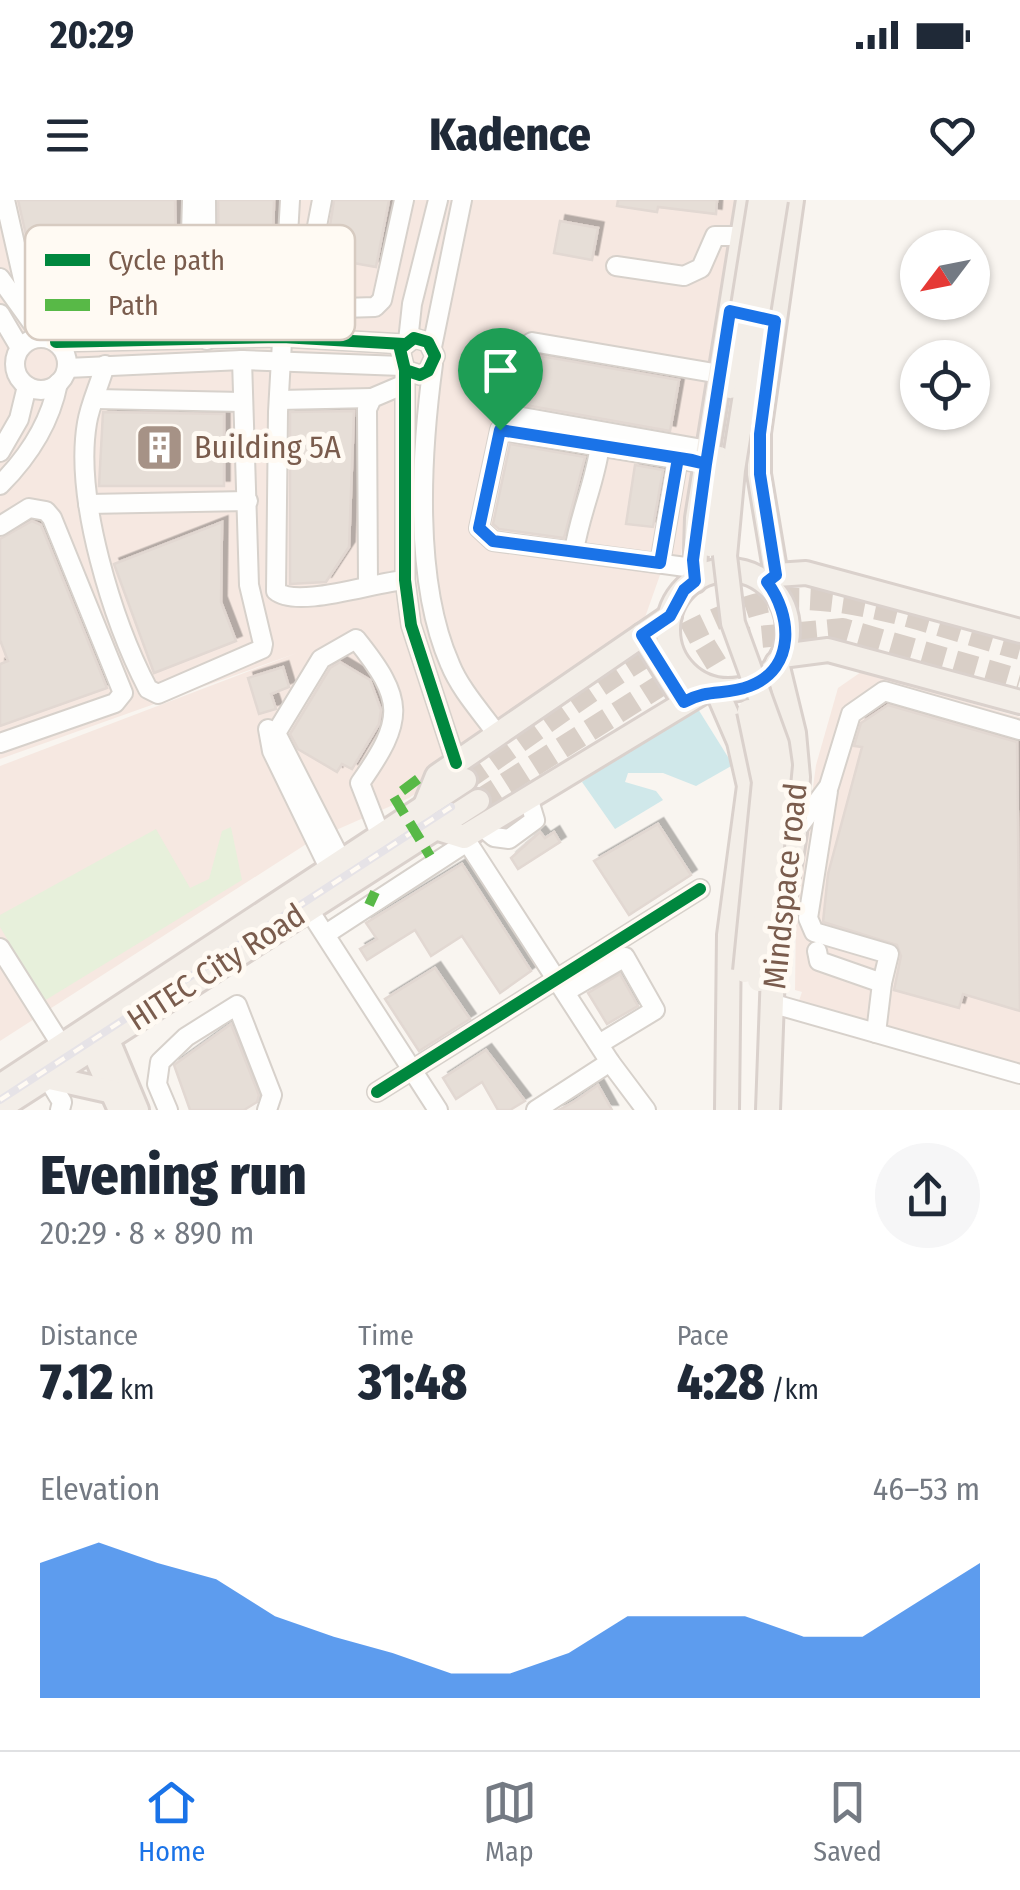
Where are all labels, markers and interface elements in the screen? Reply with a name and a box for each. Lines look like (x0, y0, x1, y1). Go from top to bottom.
text: 20:29 (50, 12, 134, 58)
icon: menu (40, 108, 95, 163)
text: Kadence (429, 108, 591, 162)
icon: heart (925, 108, 980, 163)
legend (25, 225, 355, 340)
north arrow (900, 230, 990, 320)
map controls (900, 230, 990, 430)
text: Cycle path (108, 244, 225, 277)
text: Path (108, 289, 159, 322)
pin (458, 328, 543, 431)
button: locate (900, 340, 990, 430)
icon: arrive (473, 343, 528, 398)
building icon: Building 5A (133, 421, 185, 473)
place label: Building 5A (194, 428, 341, 466)
street label: Mindspace road (755, 781, 815, 991)
street label: HITEC City Road (120, 896, 312, 1038)
text: Evening run (40, 1143, 307, 1209)
button: share (875, 1143, 980, 1248)
text: 20:29 · 8 × 890 m (40, 1214, 254, 1252)
text: Distance (40, 1319, 138, 1352)
text: Time (358, 1319, 414, 1352)
text: Pace (677, 1319, 729, 1352)
text: 7.12 (40, 1352, 113, 1412)
text: 31:48 (358, 1352, 467, 1412)
text: 4:28 (677, 1352, 765, 1412)
text: km (113, 1373, 155, 1406)
text: /km (765, 1373, 819, 1406)
text: Elevation (40, 1470, 160, 1508)
text: 46–53 m (873, 1470, 980, 1508)
tab: Home (138, 1775, 205, 1868)
tab: Map (482, 1775, 537, 1868)
tab: Saved (813, 1775, 882, 1868)

